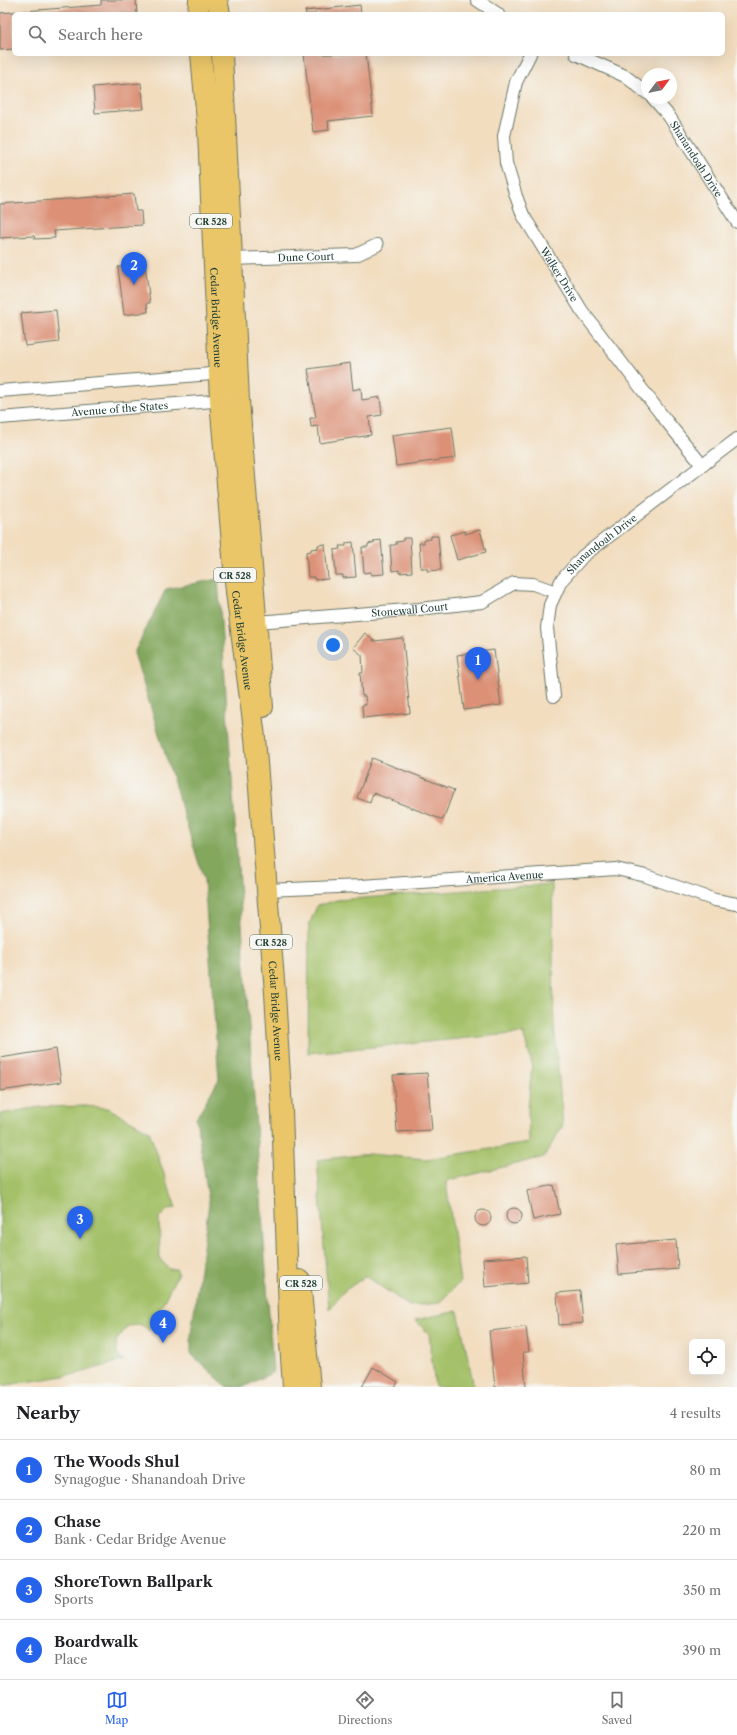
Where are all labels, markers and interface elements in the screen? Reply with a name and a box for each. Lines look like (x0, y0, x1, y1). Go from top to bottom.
search box (12, 12, 725, 56)
icon: search (26, 23, 48, 45)
text: Search here (58, 25, 143, 44)
north arrow (641, 68, 677, 104)
street label: Shanandoah Drive (667, 118, 726, 200)
road number: CR 528 (190, 214, 232, 228)
street label: Walker Drive (537, 244, 581, 304)
street label: Dune Court (277, 249, 335, 264)
pin: 2 (121, 252, 147, 285)
street label: Cedar Bridge Avenue (208, 267, 225, 368)
street label: Avenue of the States (70, 398, 169, 419)
street label: Shanandoah Drive (563, 511, 640, 577)
road number: CR 528 (214, 568, 256, 582)
street label: Cedar Bridge Avenue (229, 590, 255, 691)
street label: Stonewall Court (371, 599, 449, 619)
your location (323, 635, 343, 655)
pin: 1 (465, 647, 491, 680)
street label: America Avenue (464, 867, 544, 886)
road number: CR 528 (250, 935, 292, 949)
street label: Cedar Bridge Avenue (266, 960, 286, 1062)
pin: 3 (67, 1206, 93, 1239)
road number: CR 528 (280, 1276, 322, 1290)
pin: 4 (150, 1310, 176, 1343)
map controls (689, 1339, 725, 1375)
button: locate (689, 1339, 725, 1375)
text: Nearby (16, 1403, 80, 1423)
text: 4 results (670, 1405, 721, 1421)
text: The Woods Shul (54, 1452, 179, 1471)
text: 1 (26, 1462, 32, 1478)
text: 80 m (689, 1462, 721, 1478)
text: Synagogue · Shanandoah Drive (54, 1471, 245, 1487)
text: Chase (54, 1512, 101, 1531)
text: 2 (25, 1522, 33, 1538)
text: 220 m (682, 1522, 721, 1538)
text: Bank · Cedar Bridge Avenue (54, 1531, 226, 1547)
text: ShoreTown Ballpark (54, 1572, 213, 1591)
text: 3 (25, 1582, 33, 1598)
text: 350 m (683, 1582, 721, 1598)
text: Sports (54, 1591, 93, 1607)
text: Boardwalk (54, 1632, 138, 1651)
text: 4 (25, 1642, 33, 1658)
text: 390 m (682, 1642, 721, 1658)
text: Place (54, 1651, 87, 1667)
tab: Map (105, 1689, 128, 1727)
tab: Directions (338, 1689, 392, 1727)
tab: Saved (602, 1689, 632, 1727)

